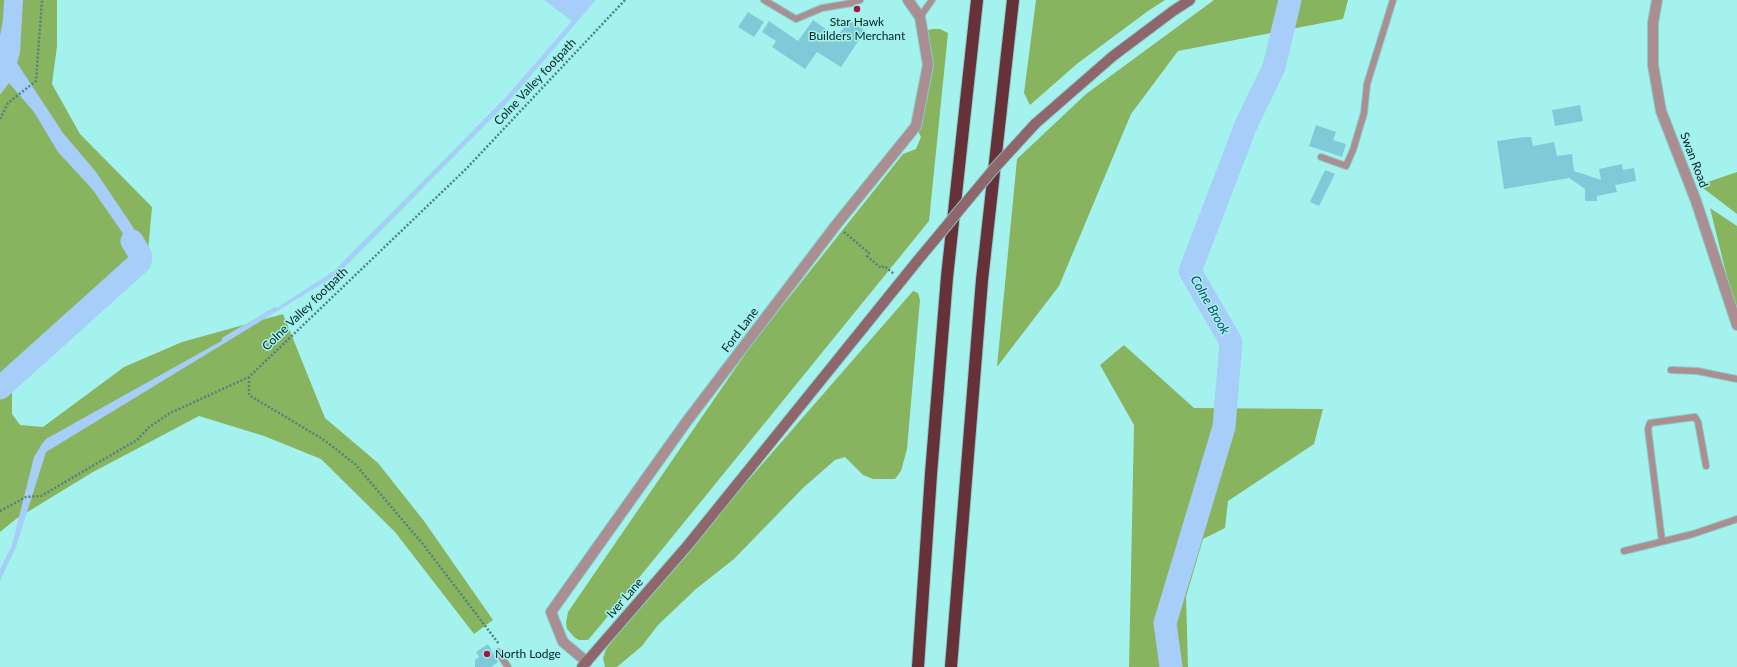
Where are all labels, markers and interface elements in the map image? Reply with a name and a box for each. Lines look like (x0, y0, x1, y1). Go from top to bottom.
marker: Star Hawk Builders Merchant (852, 4, 862, 14)
place label: Star Hawk Builders Merchant (809, 15, 905, 43)
street label: Colne Valley footpath (491, 36, 579, 128)
street label: Swan Road (1677, 130, 1711, 190)
street label: Colne Valley footpath (259, 264, 351, 354)
water label: Colne Brook (1187, 273, 1233, 337)
street label: Ford Lane (719, 305, 761, 355)
street label: Iver Lane (604, 575, 646, 621)
place label: North Lodge (495, 647, 561, 661)
marker: North Lodge (482, 649, 492, 659)

